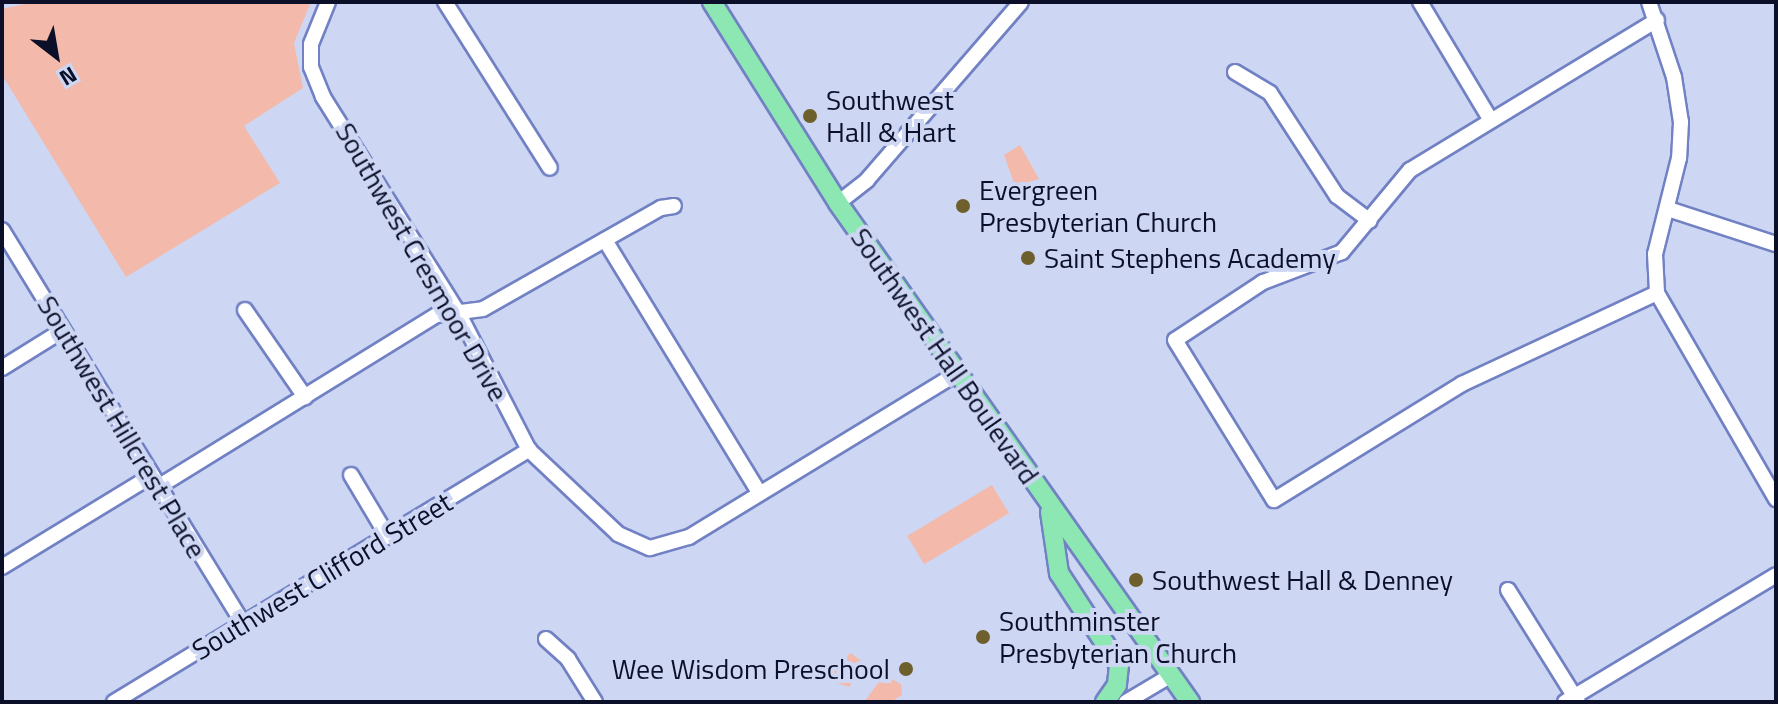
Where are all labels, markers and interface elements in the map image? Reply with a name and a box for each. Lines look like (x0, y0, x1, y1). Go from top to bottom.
north arrow (16, 16, 96, 96)
text: N (53, 58, 84, 95)
place label: Southwest Hall & Hart (826, 83, 956, 149)
marker: Southwest Hall & Hart (801, 107, 819, 125)
street label: Southwest Cresmoor Drive (329, 117, 515, 407)
place label: Evergreen Presbyterian Church (979, 173, 1217, 239)
marker: Evergreen Presbyterian Church (954, 197, 972, 215)
street label: Southwest Hall Boulevard (844, 222, 1046, 490)
place label: Saint Stephens Academy (1044, 241, 1336, 275)
marker: Saint Stephens Academy (1019, 249, 1037, 267)
street label: Southwest Hillcrest Place (30, 290, 214, 564)
street label: Southwest Clifford Street (186, 485, 458, 667)
place label: Southwest Hall & Denney (1152, 563, 1453, 597)
marker: Southwest Hall & Denney (1127, 571, 1145, 589)
place label: Southminster Presbyterian Church (999, 604, 1237, 670)
marker: Southminster Presbyterian Church (974, 628, 992, 646)
place label: Wee Wisdom Preschool (612, 652, 890, 686)
marker: Wee Wisdom Preschool (897, 660, 915, 678)

